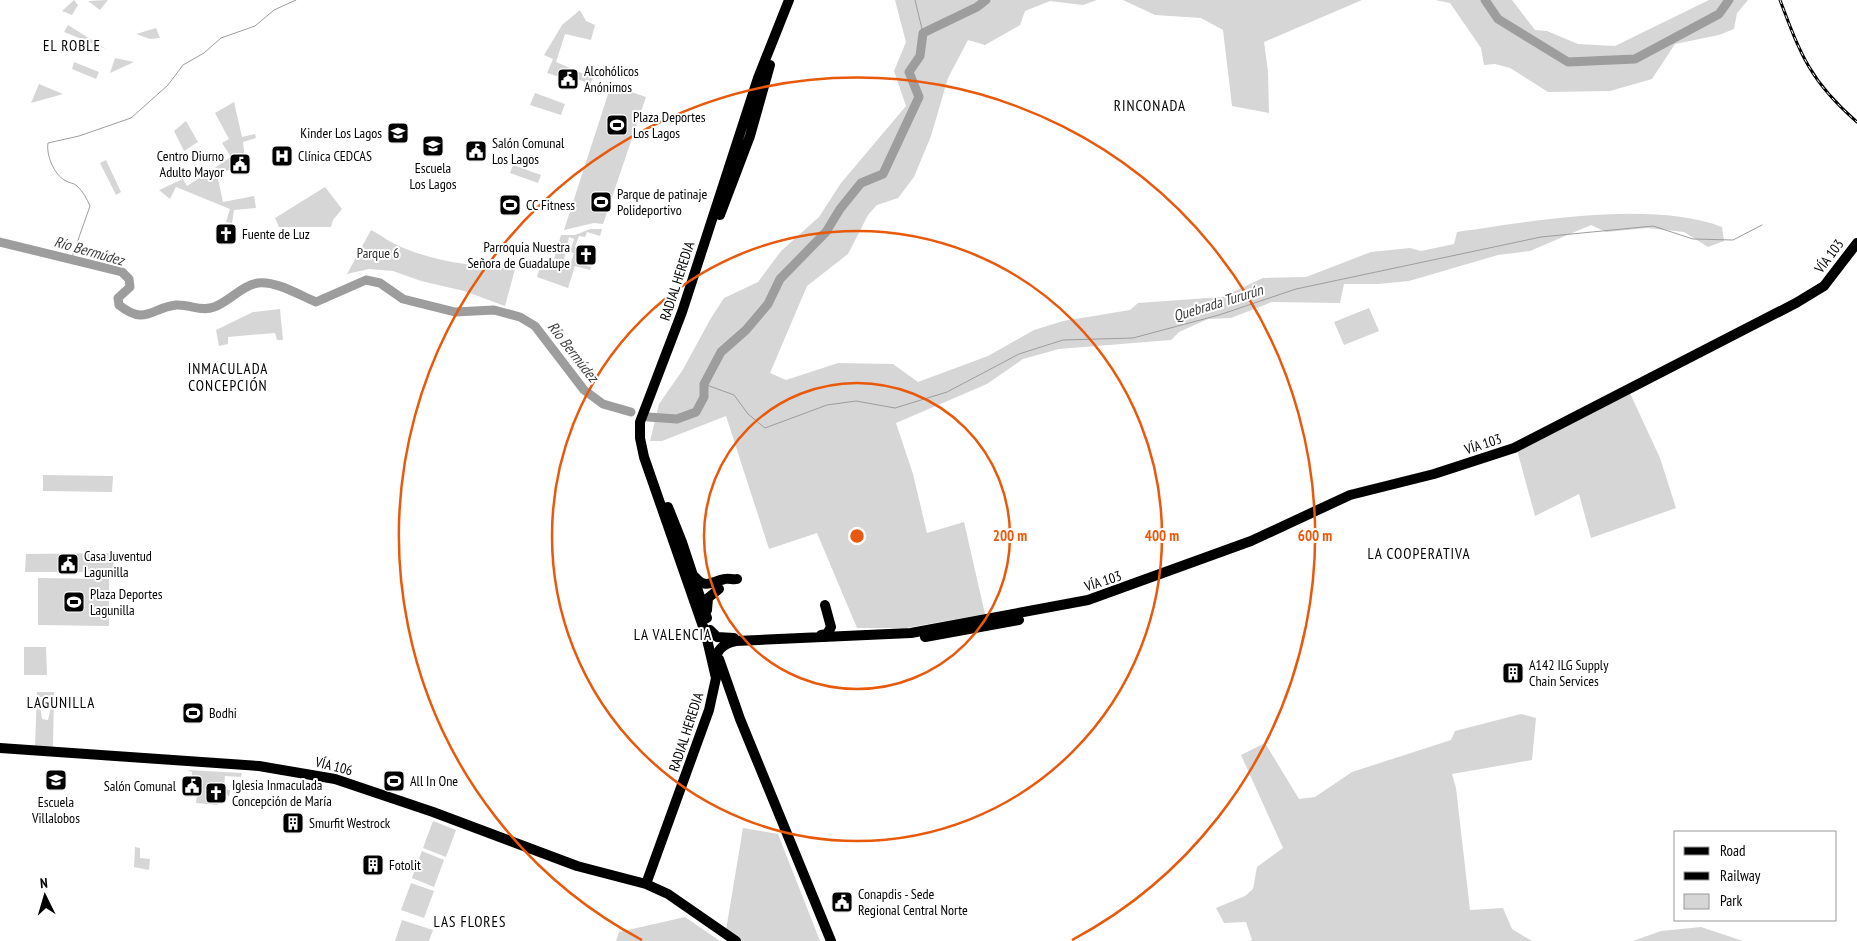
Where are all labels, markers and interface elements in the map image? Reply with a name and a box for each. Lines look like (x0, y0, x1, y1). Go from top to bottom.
district label: EL ROBLE (43, 36, 101, 55)
place label: Alcohólicos Anónimos (584, 62, 639, 96)
public building icon: Alcohólicos Anónimos (556, 67, 580, 91)
district label: RINCONADA (1114, 96, 1186, 115)
place label: Plaza Deportes Los Lagos (633, 108, 706, 142)
sports icon: Plaza Deportes Los Lagos (605, 113, 629, 137)
school or university icon: Kinder Los Lagos (386, 121, 410, 145)
place label: Kinder Los Lagos (300, 124, 382, 142)
school or university icon: Escuela Los Lagos (421, 134, 445, 158)
place label: Salón Comunal Los Lagos (492, 134, 565, 168)
public building icon: Salón Comunal Los Lagos (464, 139, 488, 163)
hospital icon: Clínica CEDCAS (270, 144, 294, 168)
place label: Centro Diurno Adulto Mayor (157, 147, 224, 181)
place label: Clínica CEDCAS (298, 147, 372, 165)
public building icon: Centro Diurno Adulto Mayor (228, 152, 252, 176)
place label: Escuela Los Lagos (410, 159, 457, 193)
place label: Parque de patinaje Polideportivo (617, 185, 707, 219)
sports icon: Parque de patinaje Polideportivo (589, 190, 613, 214)
sports icon: CC Fitness (498, 193, 522, 217)
place label: CC Fitness (526, 196, 575, 214)
church icon: Fuente de Luz (214, 222, 238, 246)
place label: Fuente de Luz (242, 225, 310, 243)
water label: Río Bermúdez (52, 232, 128, 270)
street label: VÍA 103 (1810, 235, 1848, 277)
place label: Parroquia Nuestra Señora de Guadalupe (467, 238, 570, 272)
street label: RADIAL HEREDIA (656, 239, 698, 323)
church icon: Parroquia Nuestra Señora de Guadalupe (574, 243, 598, 267)
park label: Parque 6 (357, 244, 399, 262)
water label: Quebrada Tururún (1171, 279, 1266, 325)
water label: Río Bermúdez (544, 318, 604, 387)
district label: INMACULADA CONCEPCIÓN (188, 359, 268, 395)
street label: VÍA 103 (1461, 430, 1504, 459)
text: 200 m (993, 526, 1027, 545)
text: 400 m (1145, 526, 1179, 545)
text: 600 m (1298, 526, 1332, 545)
centre of rings (848, 527, 866, 545)
district label: LA COOPERATIVA (1367, 544, 1471, 563)
place label: Casa Juventud Lagunilla (84, 547, 152, 581)
public building icon: Casa Juventud Lagunilla (56, 552, 80, 576)
street label: VÍA 103 (1081, 567, 1124, 596)
place label: Plaza Deportes Lagunilla (90, 585, 163, 619)
sports icon: Plaza Deportes Lagunilla (62, 590, 86, 614)
district label: LA VALENCIA (634, 625, 712, 644)
place label: A142 ILG Supply Chain Services (1529, 656, 1609, 690)
building icon: A142 ILG Supply Chain Services (1501, 661, 1525, 685)
street label: RADIAL HEREDIA (665, 690, 707, 774)
district label: LAGUNILLA (27, 693, 95, 712)
sports icon: Bodhi (181, 701, 205, 725)
place label: Bodhi (209, 704, 237, 722)
street label: VÍA 106 (313, 752, 355, 779)
school or university icon: Escuela Villalobos (44, 768, 68, 792)
sports icon: All In One (382, 769, 406, 793)
place label: All In One (410, 772, 458, 790)
public building icon: Salón Comunal (180, 774, 204, 798)
place label: Iglesia Inmaculada Concepción de María (232, 776, 332, 810)
place label: Salón Comunal (104, 777, 177, 795)
church icon: Iglesia Inmaculada Concepción de María (204, 781, 228, 805)
place label: Escuela Villalobos (31, 793, 80, 827)
building icon: Smurfit Westrock (281, 811, 305, 835)
place label: Smurfit Westrock (309, 814, 391, 832)
legend (1674, 831, 1837, 921)
text: Road (1720, 841, 1746, 860)
building icon: Fotolit (361, 853, 385, 877)
place label: Fotolit (389, 856, 421, 874)
text: Railway (1720, 866, 1761, 885)
north arrow (20, 871, 70, 921)
text: N (39, 874, 48, 892)
place label: Conapdis - Sede Regional Central Norte (858, 885, 968, 919)
public building icon: Conapdis - Sede Regional Central Norte (830, 890, 854, 914)
text: Park (1720, 891, 1742, 910)
district label: LAS FLORES (434, 912, 506, 931)

